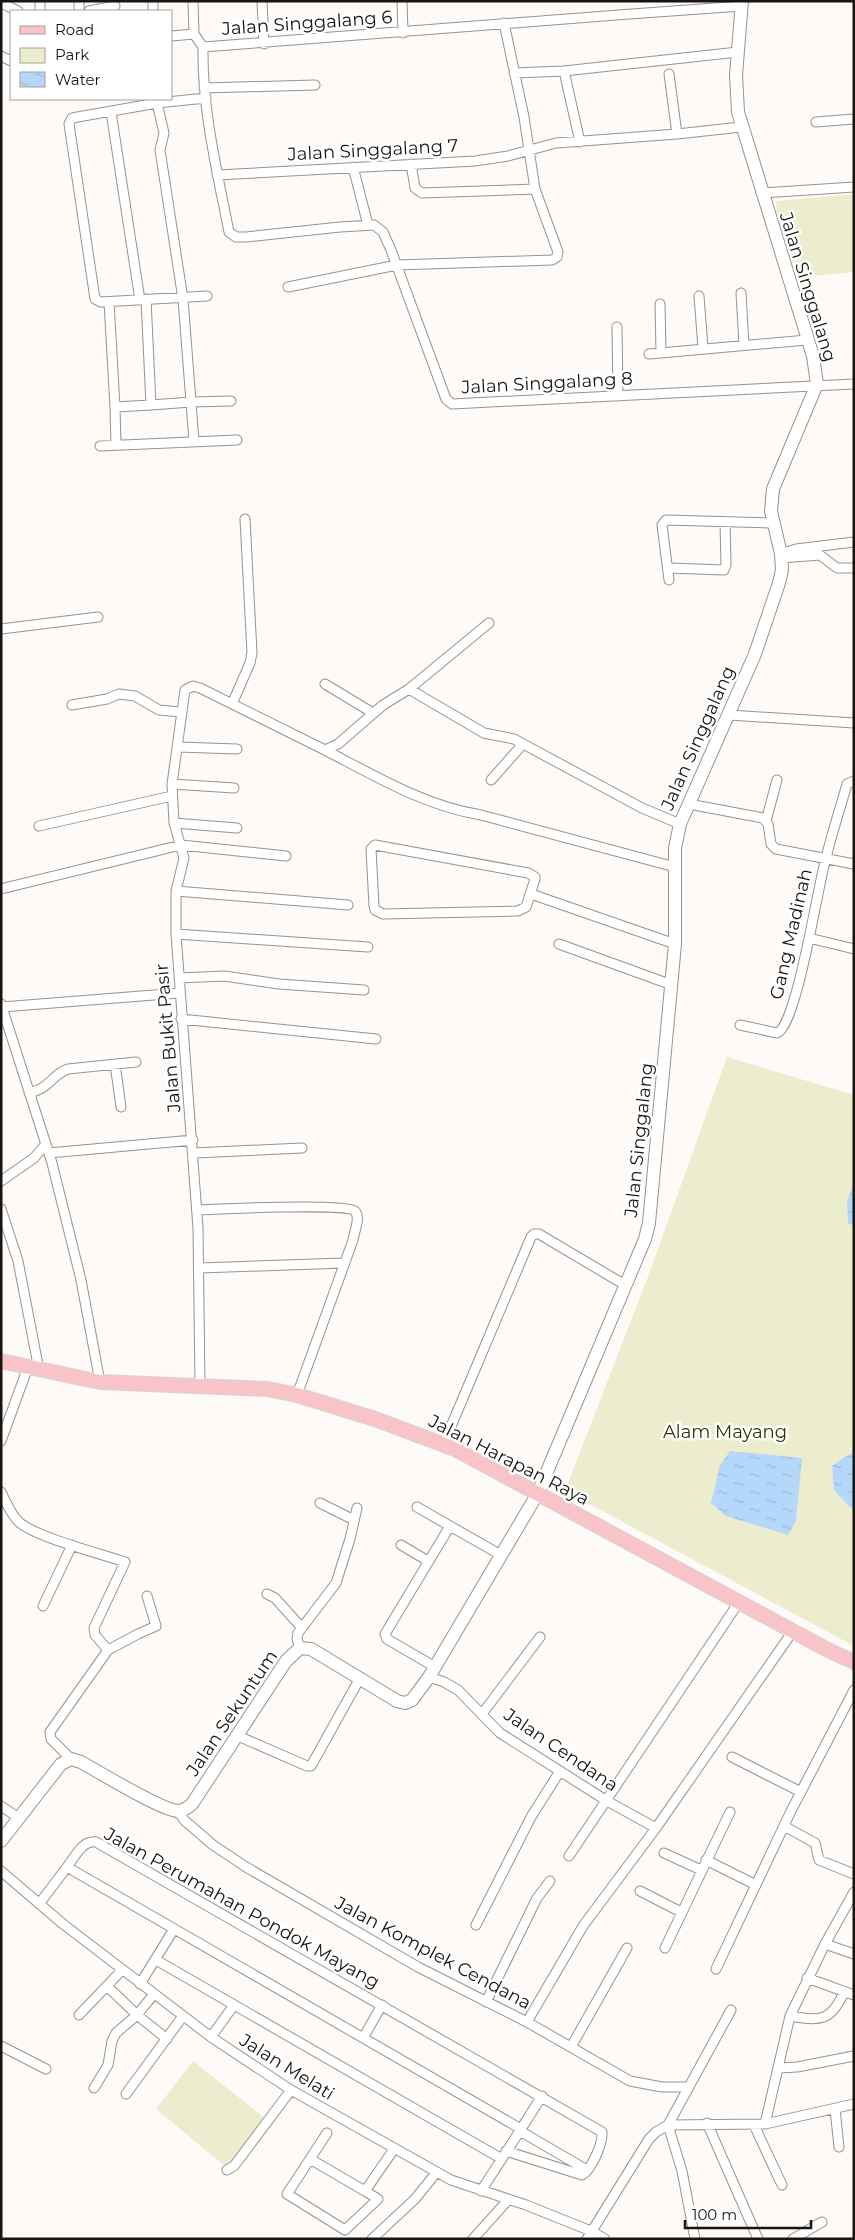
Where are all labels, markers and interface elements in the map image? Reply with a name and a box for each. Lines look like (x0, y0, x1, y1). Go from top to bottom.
street label: Jalan Singgalang 6 (220, 6, 393, 40)
legend (10, 10, 172, 100)
text: Road (55, 20, 94, 39)
text: Park (55, 45, 89, 64)
text: Water (55, 70, 101, 89)
street label: Jalan Singgalang 7 (286, 135, 459, 166)
street label: Jalan Singgalang (774, 209, 841, 364)
street label: Jalan Singgalang 8 (460, 368, 633, 399)
street label: Jalan Singgalang (656, 663, 740, 814)
street label: Gang Madinah (765, 866, 817, 1002)
street label: Jalan Bukit Pasir (151, 963, 186, 1114)
street label: Jalan Singgalang (620, 1062, 658, 1219)
street label: Jalan Harapan Raya (424, 1410, 593, 1510)
park label: Alam Mayang (663, 1421, 787, 1443)
street label: Jalan Sekuntum (181, 1646, 282, 1781)
street label: Jalan Cendana (499, 1703, 622, 1796)
street label: Jalan Perumahan Pondok Mayang (100, 1822, 383, 1993)
street label: Jalan Komplek Cendana (330, 1891, 535, 2014)
street label: Jalan Melati (235, 2029, 338, 2105)
scale bar (685, 2198, 811, 2230)
text: 100 m (692, 2205, 737, 2224)

